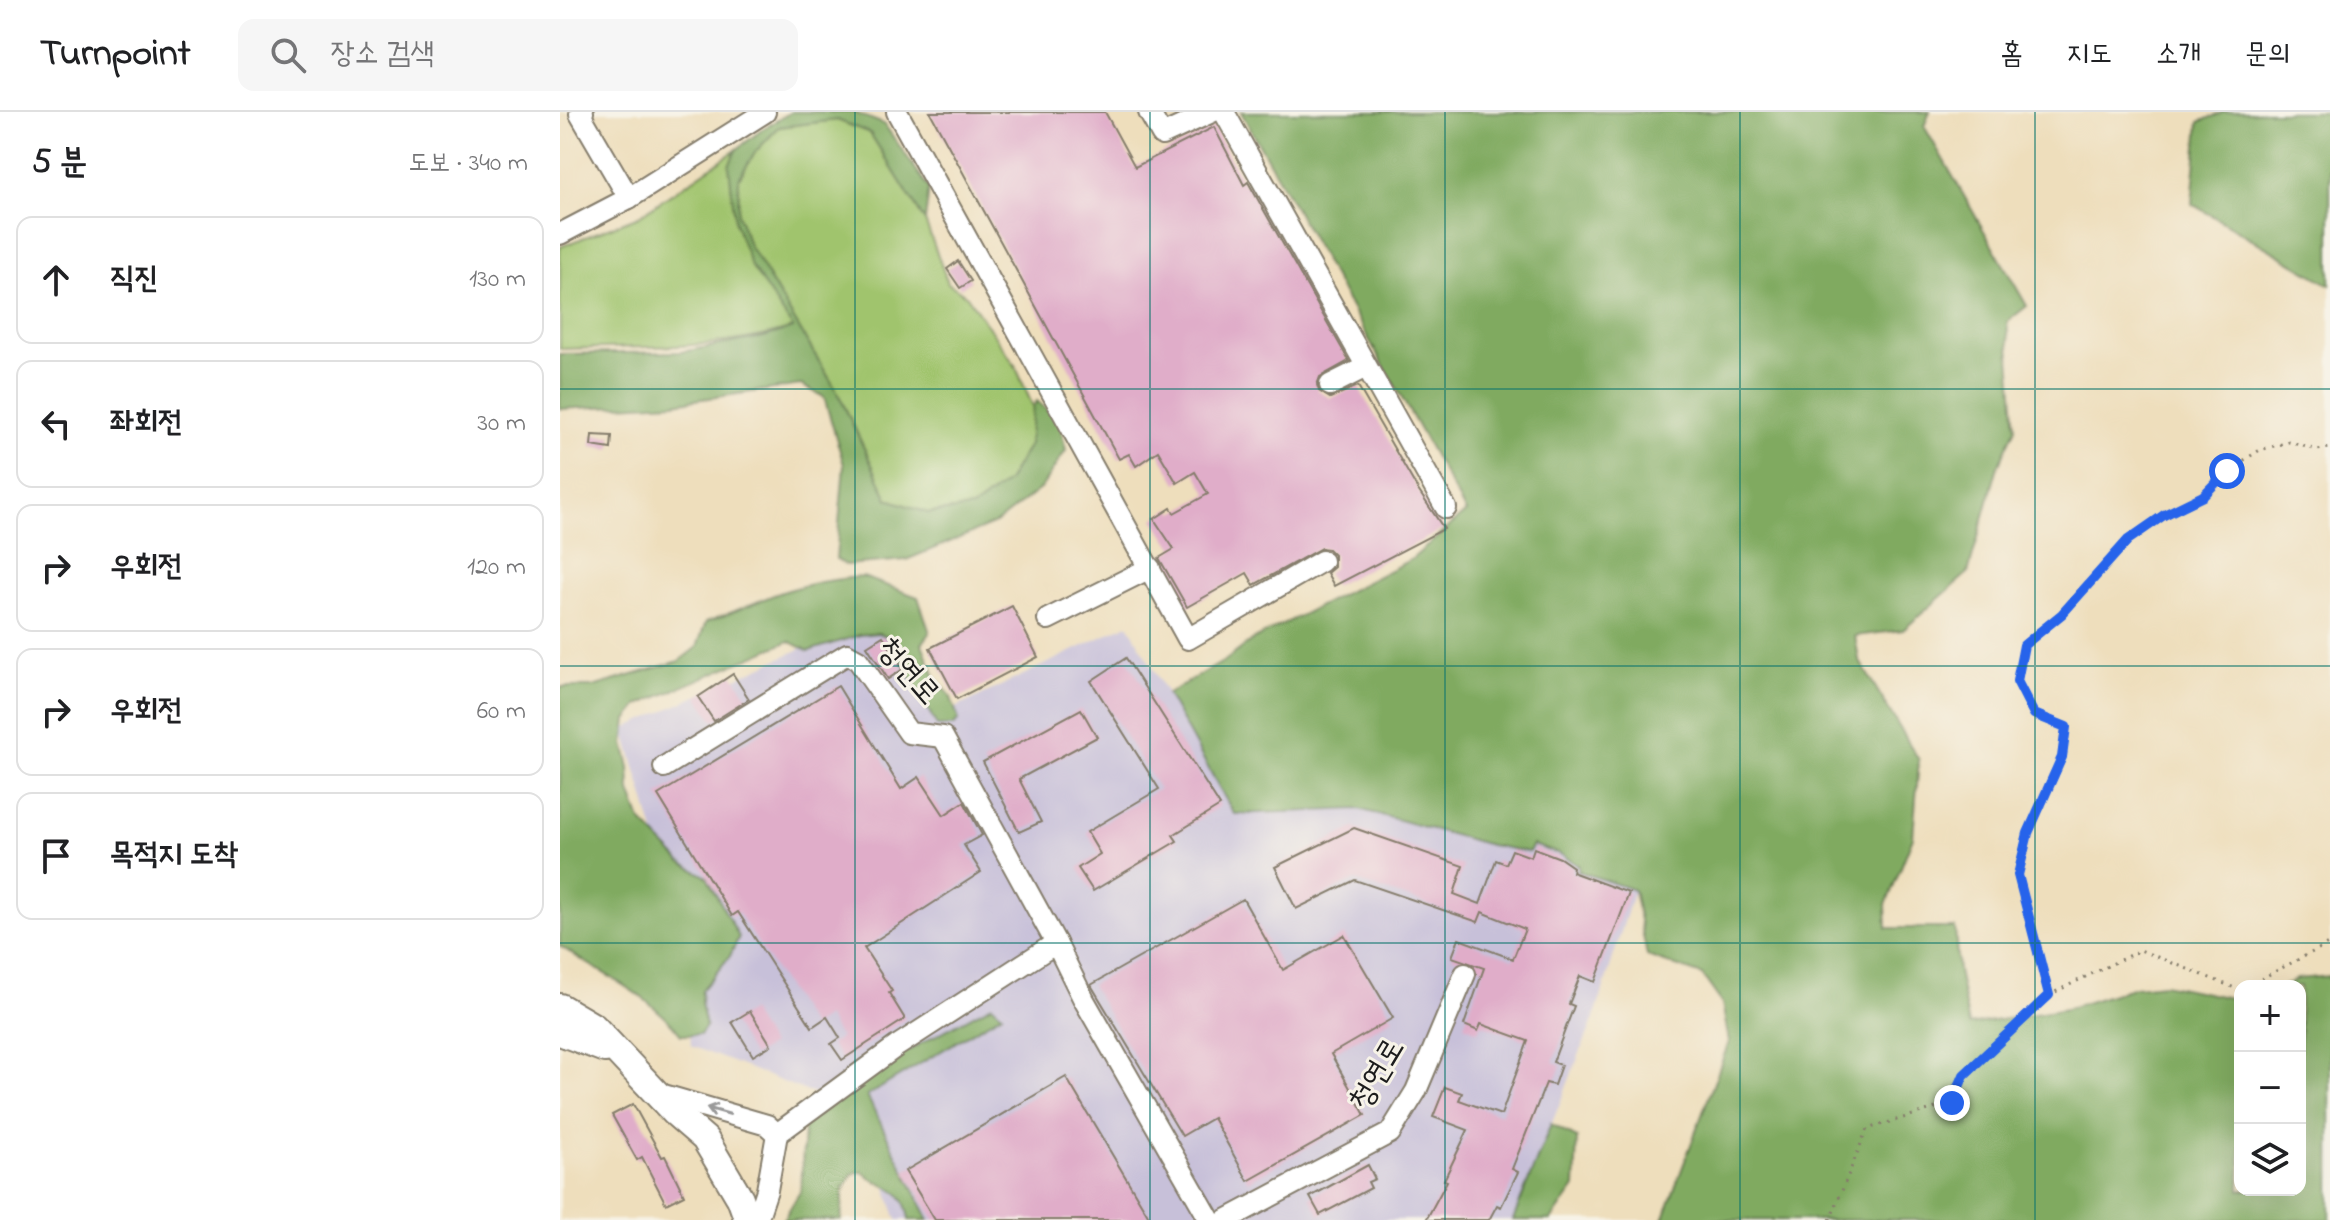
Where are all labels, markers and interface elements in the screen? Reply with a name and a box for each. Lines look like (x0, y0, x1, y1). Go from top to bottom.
search box (238, 19, 798, 91)
text: Turnpoint (40, 27, 190, 83)
icon: search (266, 33, 310, 77)
text: 장소 검색 (330, 33, 434, 77)
text: 홈 (2000, 35, 2023, 76)
text: 지도 (2067, 35, 2112, 76)
text: 소개 (2156, 35, 2201, 76)
text: 문의 (2245, 35, 2290, 76)
text: 5 분 (32, 139, 87, 189)
text: 도보 · 340 m (408, 145, 528, 183)
icon: ahead (34, 258, 78, 302)
text: 직진 (110, 258, 158, 302)
text: 130 m (469, 261, 526, 299)
icon: left (34, 402, 78, 446)
text: 좌회전 (110, 402, 182, 446)
text: 30 m (477, 405, 526, 443)
route start (2209, 453, 2245, 489)
icon: right (34, 546, 78, 590)
text: 우회전 (110, 546, 182, 590)
text: 120 m (467, 549, 526, 587)
street label: 청연로 (864, 627, 950, 717)
icon: right (34, 690, 78, 734)
text: 우회전 (110, 690, 182, 734)
text: 60 m (477, 693, 526, 731)
icon: arrive (34, 834, 78, 878)
text: 목적지 도착 (110, 834, 238, 878)
map controls (2234, 980, 2306, 1196)
button: + (2234, 980, 2306, 1052)
street label: 청연로 (1338, 1030, 1418, 1120)
button: − (2234, 1052, 2306, 1124)
route end (1934, 1085, 1970, 1121)
one-way arrow (705, 1103, 731, 1118)
button: layers (2234, 1124, 2306, 1196)

